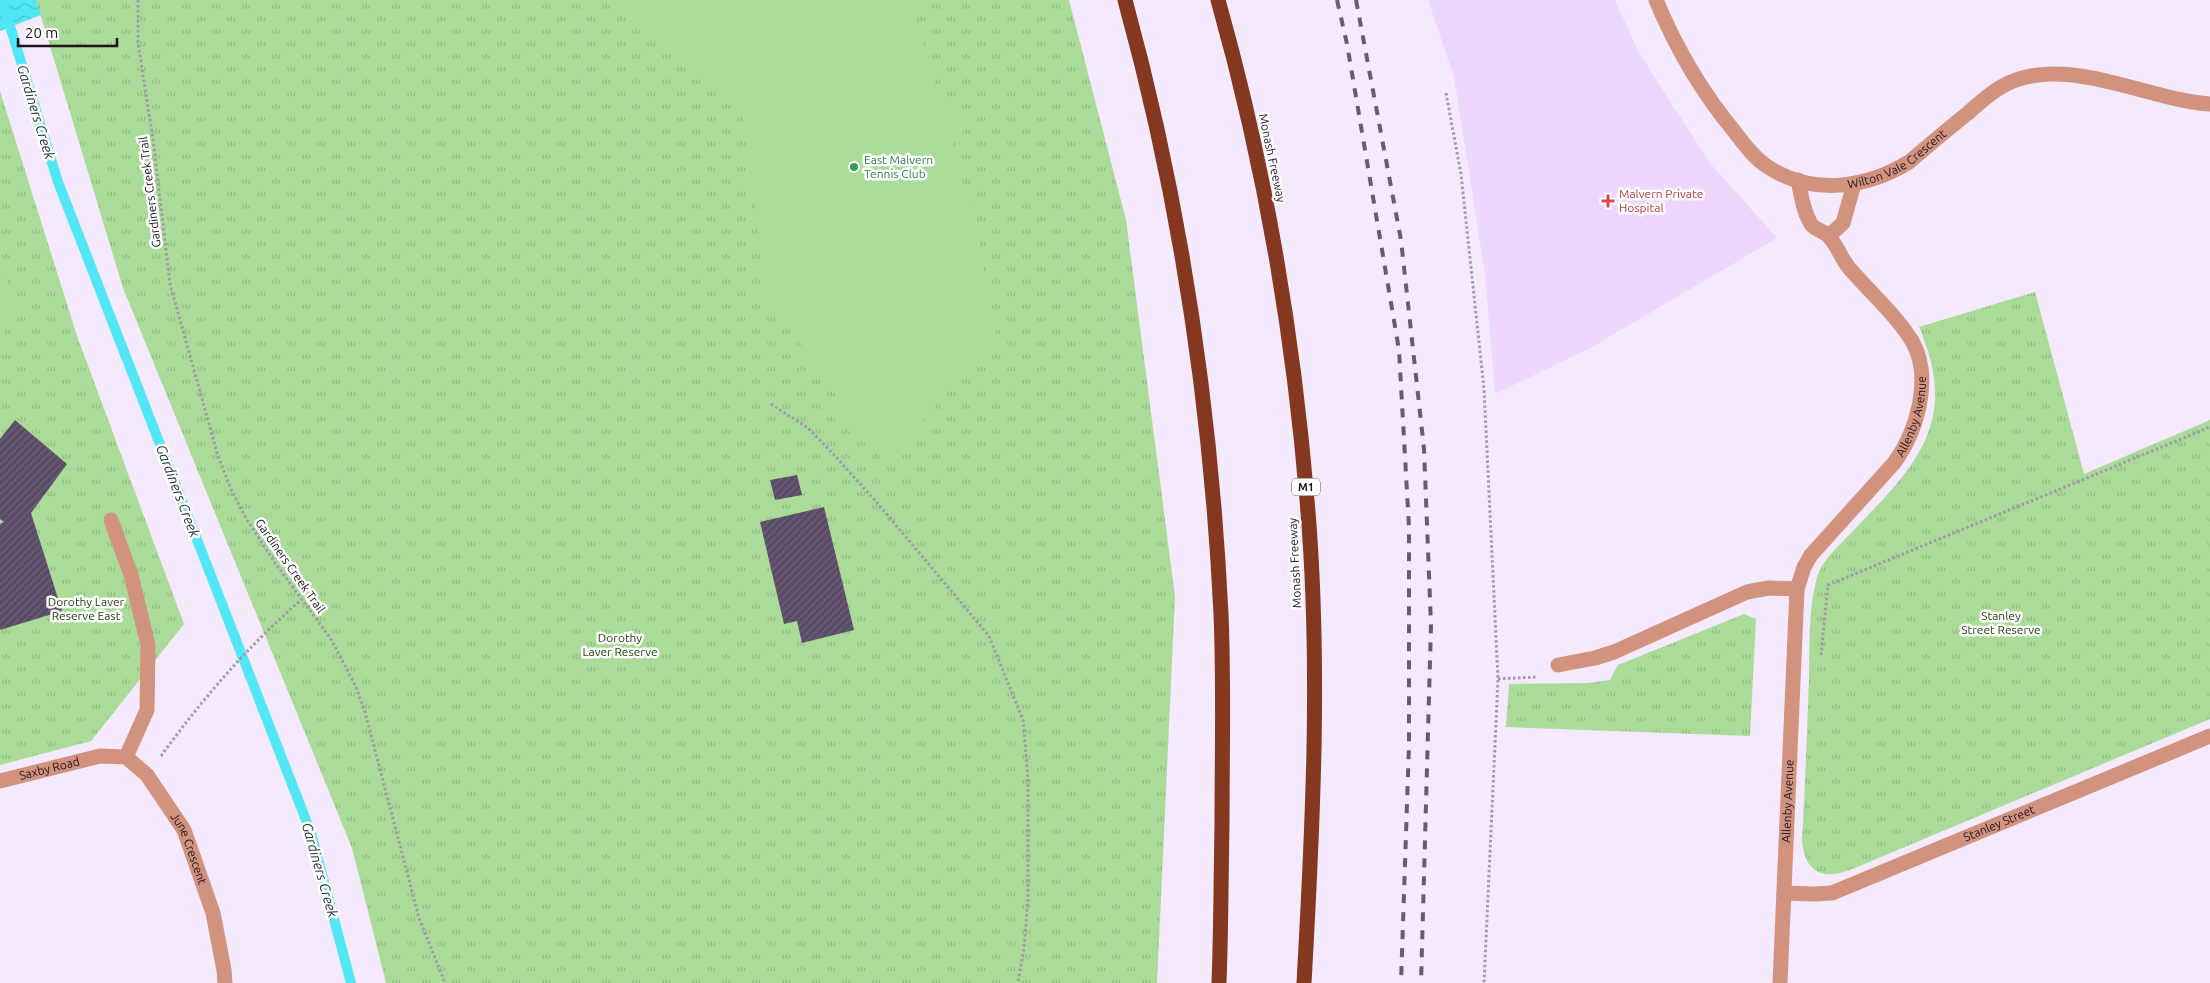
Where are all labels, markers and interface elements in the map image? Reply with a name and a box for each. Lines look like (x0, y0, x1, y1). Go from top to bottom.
scale bar (18, 15, 116, 47)
text: 20 m (25, 24, 58, 41)
water label: Gardiners Creek (14, 63, 58, 162)
street label: Monash Freeway (1257, 112, 1288, 204)
street label: Wilton Vale Crescent (1846, 127, 1949, 190)
street label: Gardiners Creek Trail (136, 136, 163, 248)
place label: East Malvern Tennis Club (864, 153, 933, 180)
marker: East Malvern Tennis Club (848, 161, 860, 173)
place label: Malvern Private Hospital (1619, 187, 1703, 214)
marker: Malvern Private Hospital (1601, 194, 1615, 208)
street label: Allenby Avenue (1893, 376, 1928, 459)
water label: Gardiners Creek (153, 442, 203, 540)
road number: M1 (1292, 478, 1320, 496)
street label: Gardiners Creek Trail (253, 516, 328, 615)
street label: Monash Freeway (1286, 517, 1303, 609)
park label: Dorothy Laver Reserve East (48, 595, 125, 622)
park label: Stanley Street Reserve (1961, 609, 2041, 636)
park label: Dorothy Laver Reserve (582, 631, 658, 658)
street label: Saxby Road (18, 754, 81, 782)
street label: Allenby Avenue (1779, 759, 1796, 843)
street label: Stanley Street (1961, 802, 2037, 844)
street label: June Crescent (168, 810, 210, 886)
water label: Gardiners Creek (299, 821, 341, 920)

